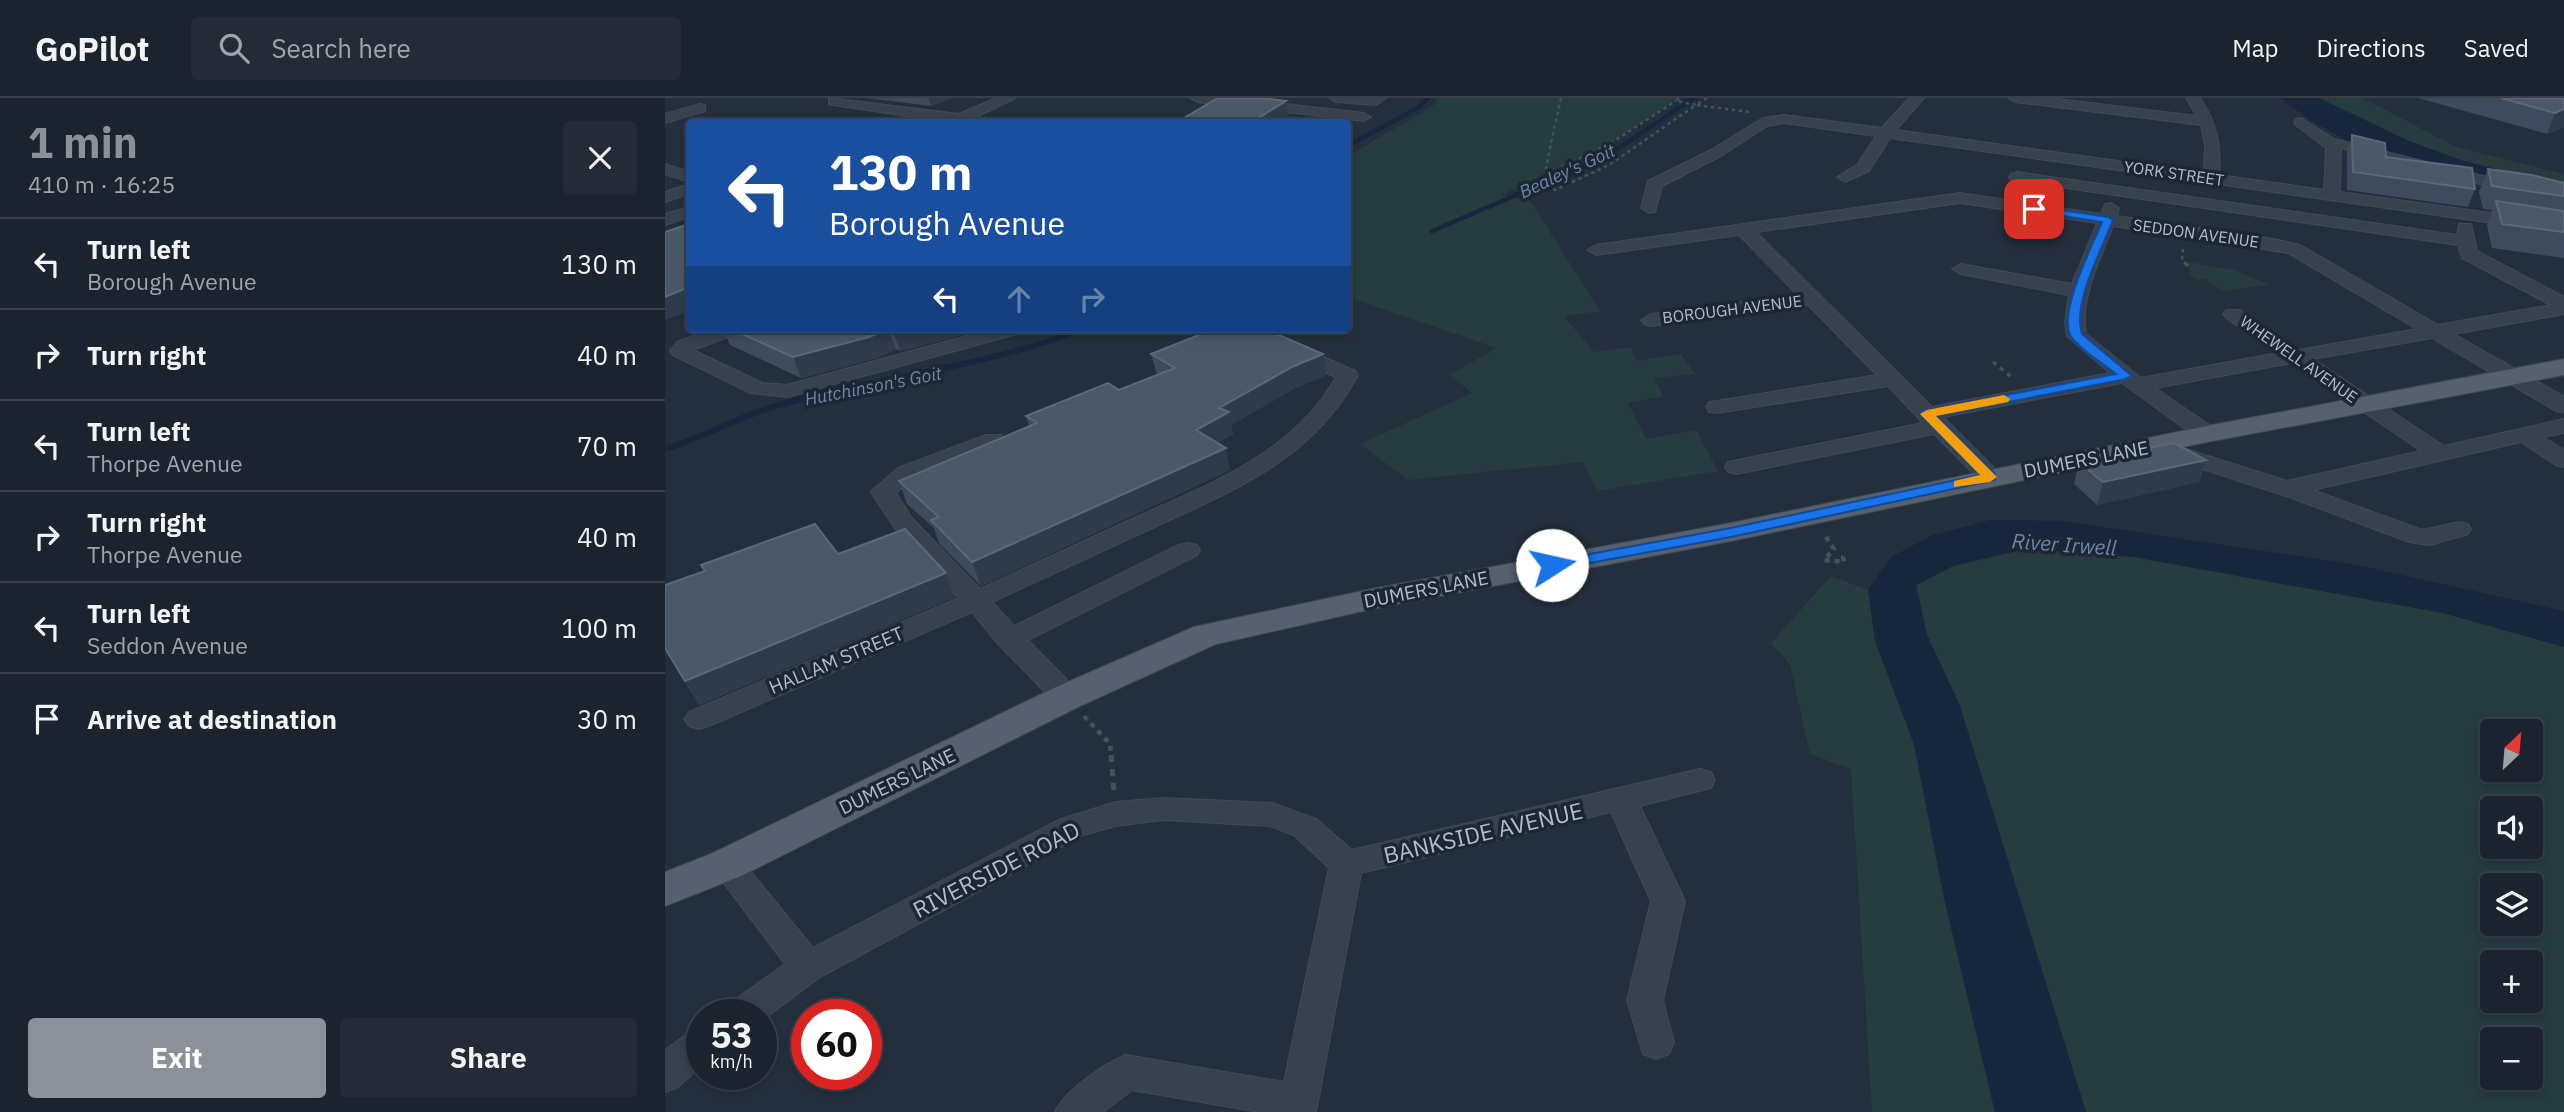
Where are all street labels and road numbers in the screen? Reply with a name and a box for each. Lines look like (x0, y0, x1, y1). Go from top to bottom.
street label: YORK STREET (2123, 156, 2225, 190)
street label: SEDDON AVENUE (2132, 214, 2260, 252)
street label: BOROUGH AVENUE (1661, 291, 1803, 327)
street label: WHEWELL AVENUE (2237, 311, 2361, 407)
street label: DUMERS LANE (2022, 435, 2150, 483)
street label: DUMERS LANE (1362, 565, 1490, 613)
street label: HALLAM STREET (765, 621, 907, 699)
street label: DUMERS LANE (835, 743, 959, 819)
street label: BANKSIDE AVENUE (1380, 794, 1586, 870)
street label: RIVERSIDE ROAD (907, 814, 1085, 924)

